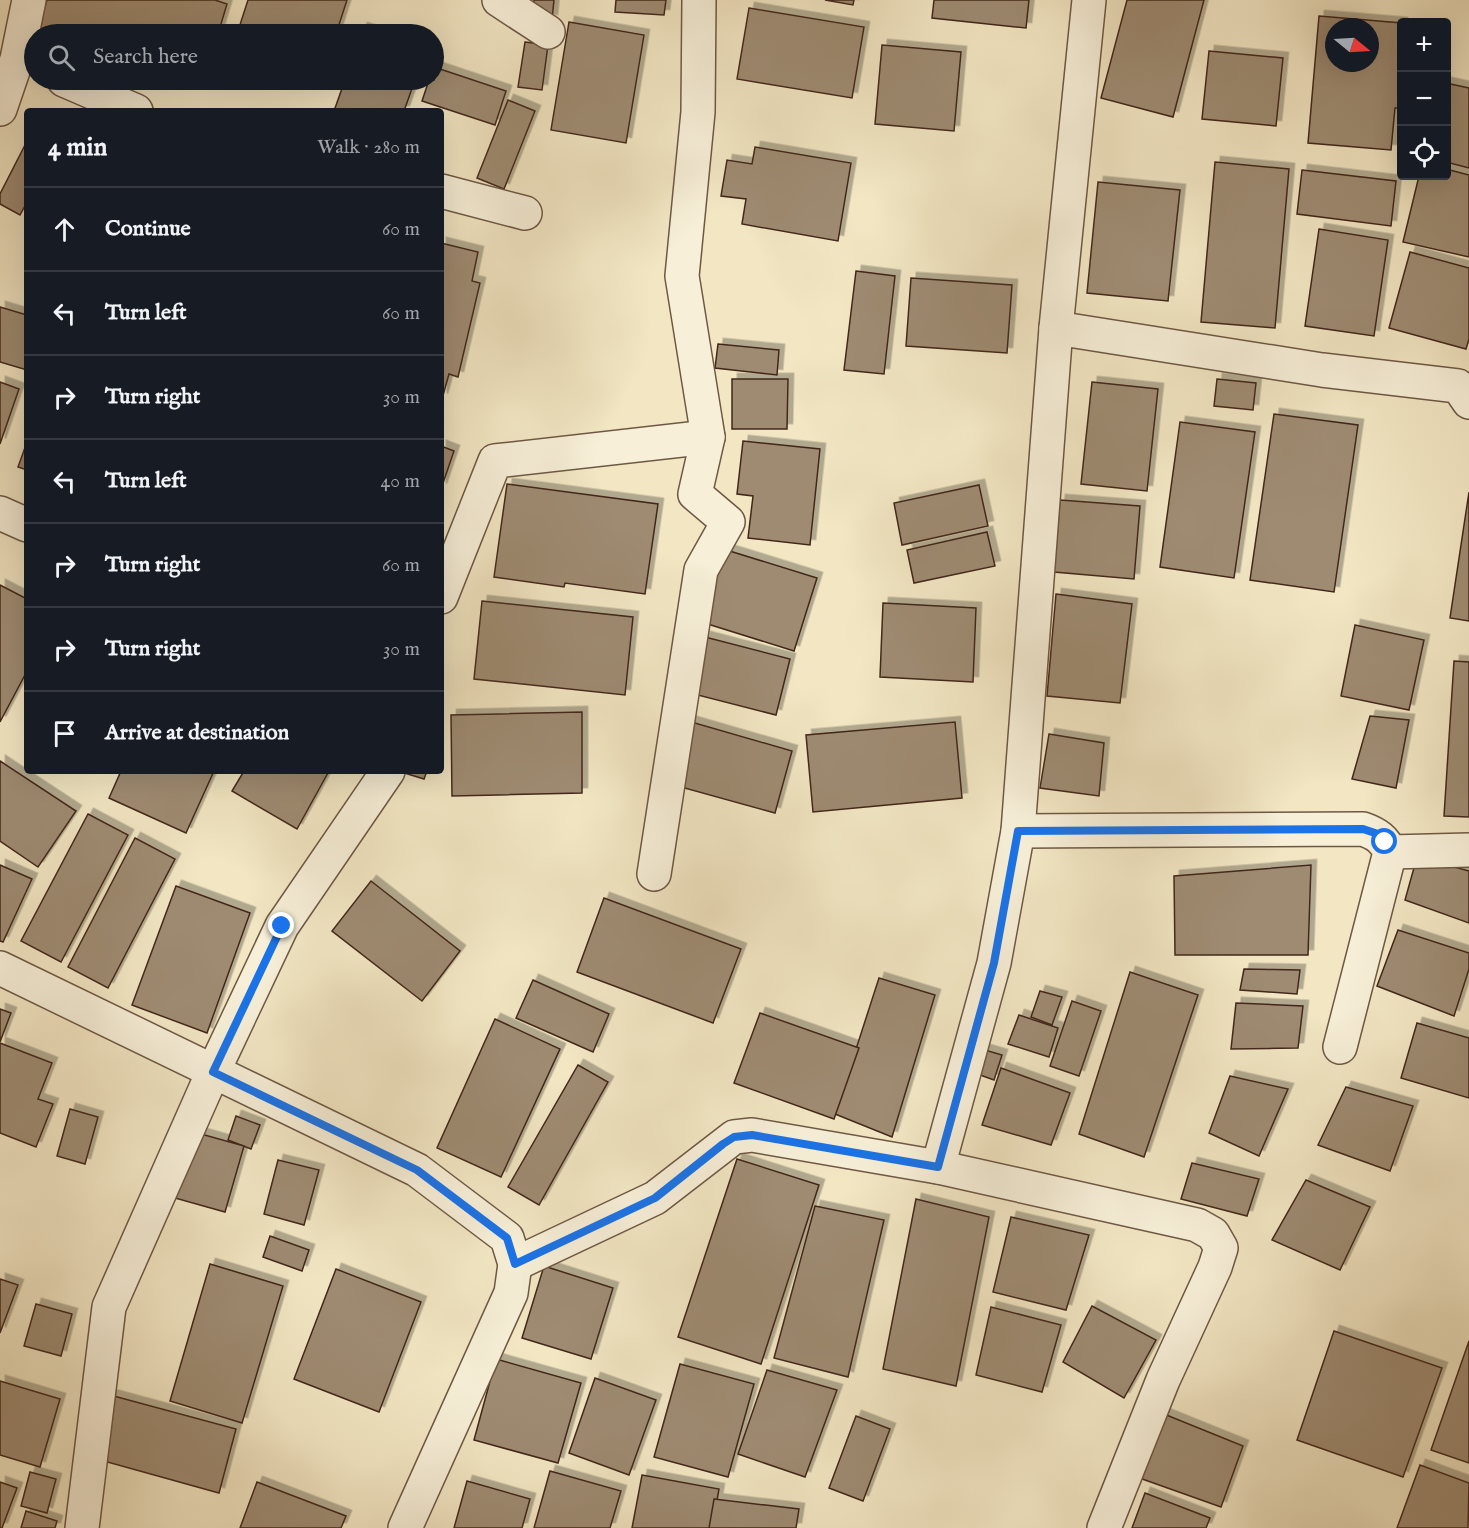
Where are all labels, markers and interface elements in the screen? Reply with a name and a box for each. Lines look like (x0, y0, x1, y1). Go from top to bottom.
north arrow (1325, 18, 1379, 72)
map controls (1397, 18, 1451, 180)
button: + (1397, 18, 1451, 72)
search box (24, 24, 444, 90)
icon: search (45, 41, 78, 74)
text: Search here (93, 43, 198, 71)
button: − (1397, 72, 1451, 126)
button: locate (1397, 126, 1451, 180)
text: 4 min (48, 131, 107, 164)
text: Walk · 280 m (317, 135, 420, 160)
icon: ahead (48, 213, 81, 246)
text: Continue (105, 215, 191, 243)
text: 60 m (382, 217, 420, 242)
icon: left (48, 297, 81, 330)
text: Turn left (105, 299, 187, 327)
text: 60 m (382, 301, 420, 326)
icon: right (48, 381, 81, 414)
text: Turn right (105, 383, 200, 411)
text: 30 m (383, 385, 420, 410)
icon: left (48, 465, 81, 498)
text: Turn left (105, 467, 187, 495)
text: 40 m (381, 469, 420, 494)
icon: right (48, 549, 81, 582)
text: Turn right (105, 551, 200, 579)
text: 60 m (382, 553, 420, 578)
icon: right (48, 633, 81, 666)
text: Turn right (105, 635, 200, 663)
text: 30 m (383, 637, 420, 662)
icon: arrive (48, 717, 81, 750)
text: Arrive at destination (105, 719, 289, 747)
route start (1371, 828, 1397, 854)
route end (268, 912, 294, 938)

